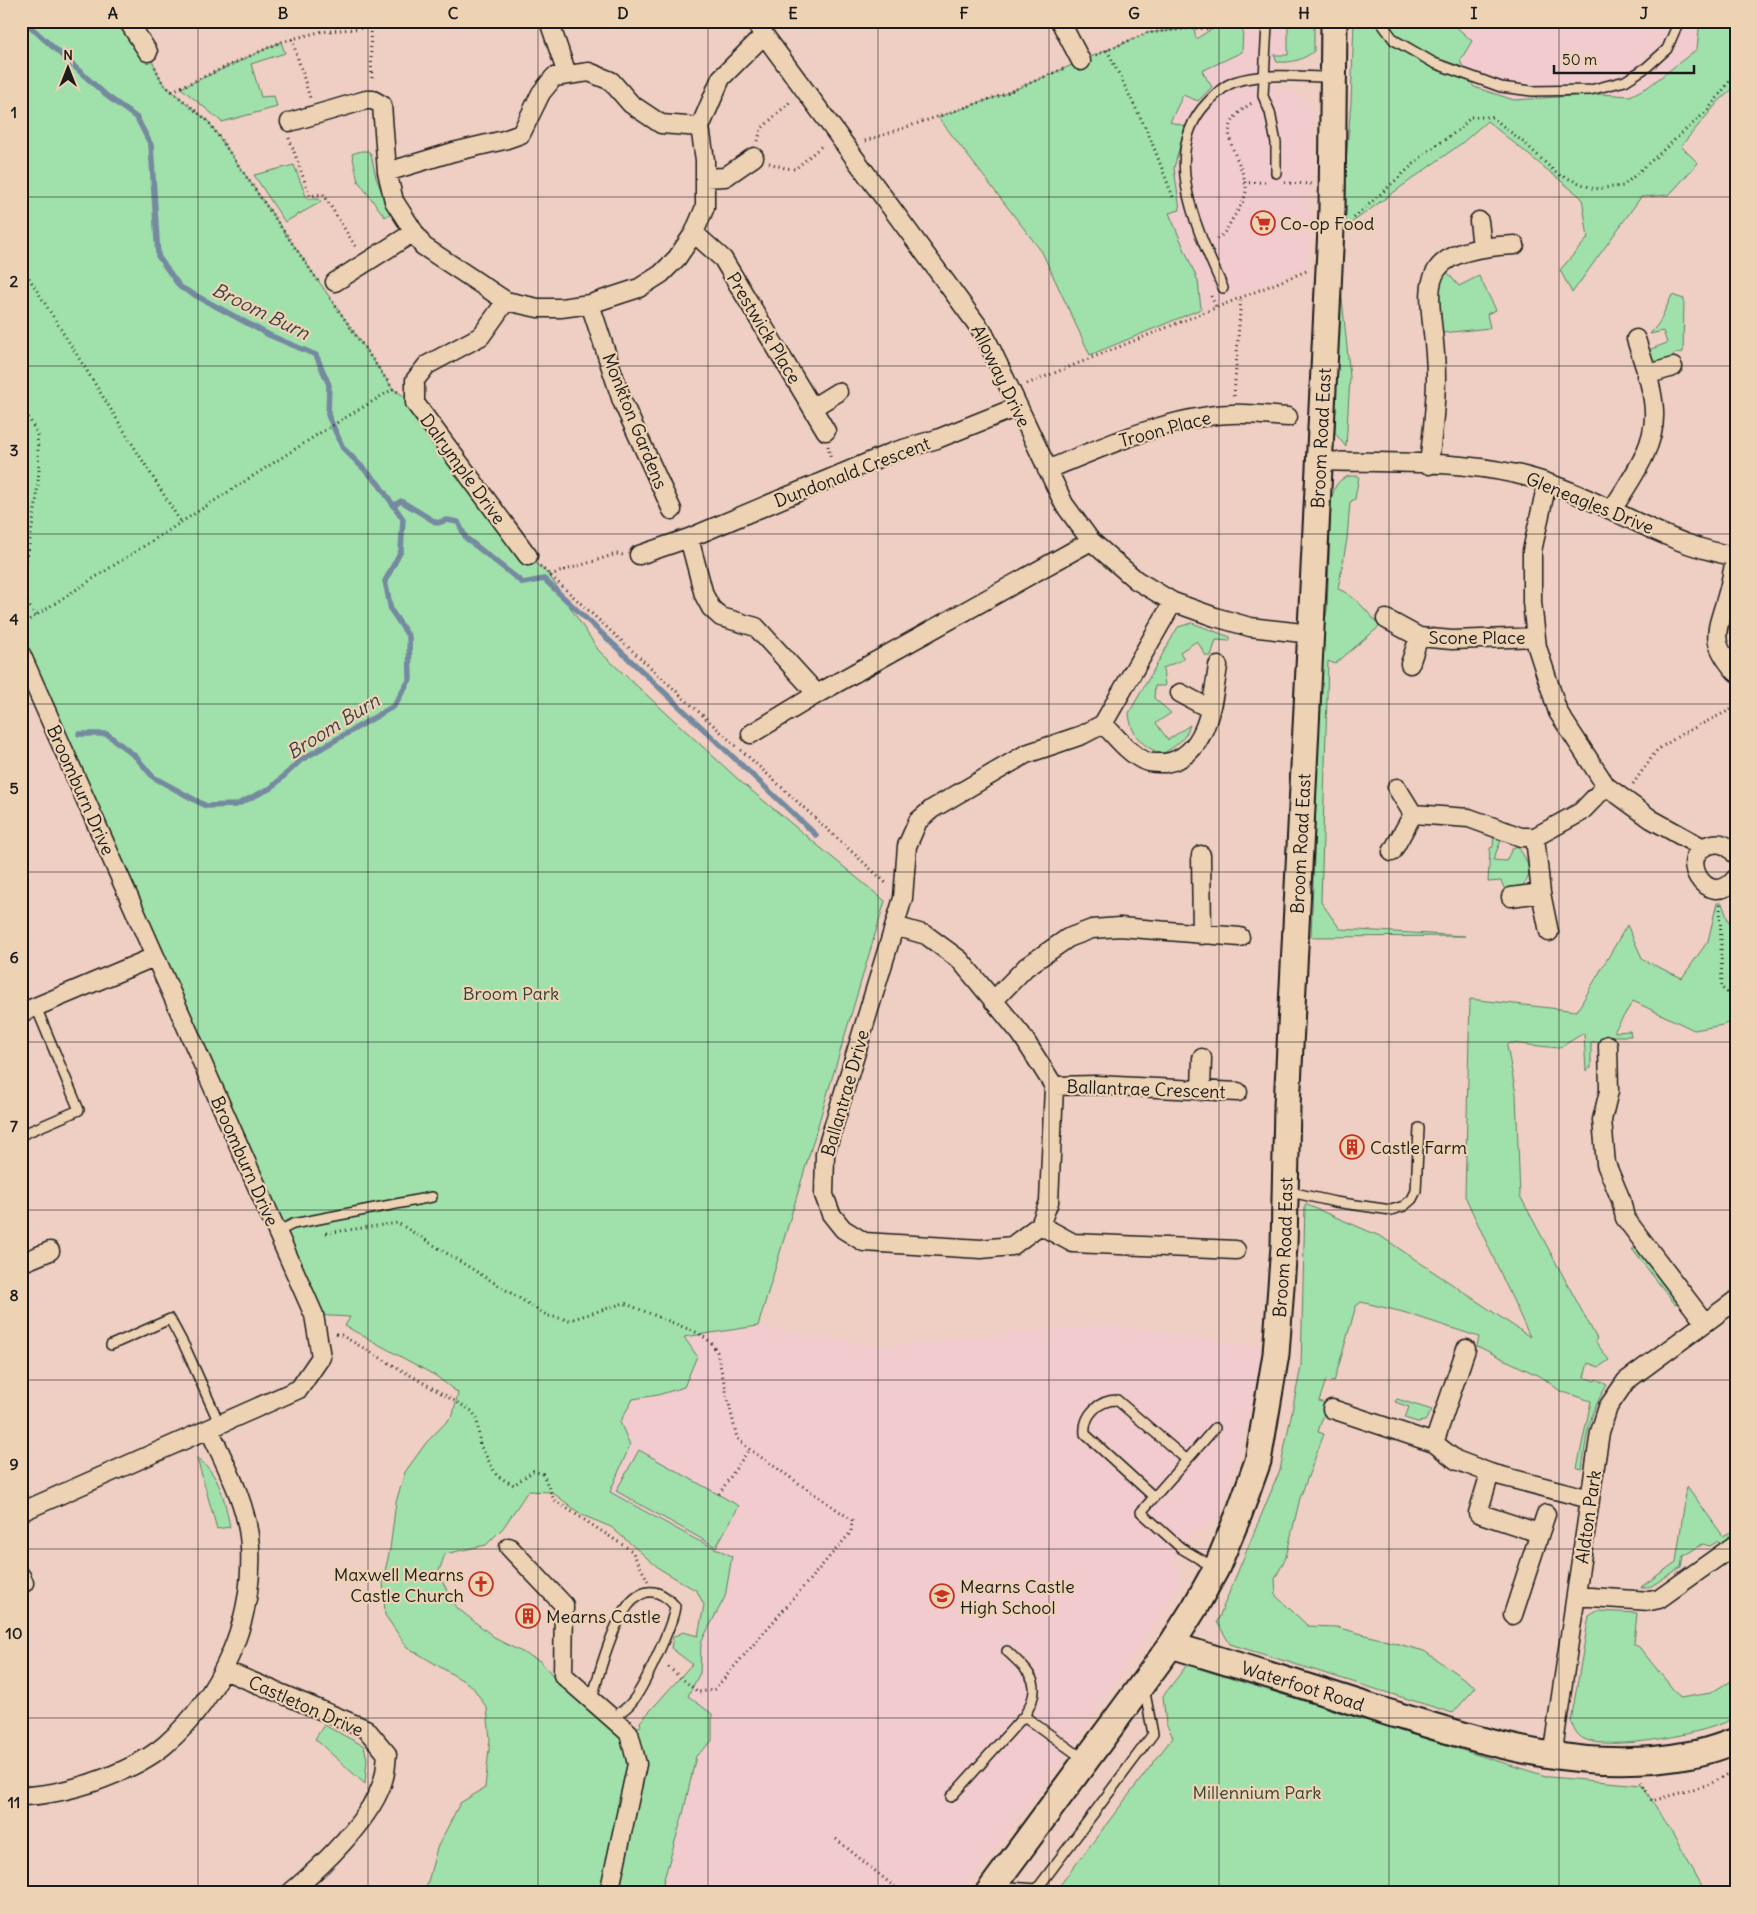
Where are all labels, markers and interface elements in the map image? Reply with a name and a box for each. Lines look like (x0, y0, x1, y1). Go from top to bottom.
text: A (108, 3, 118, 23)
text: B (278, 3, 289, 23)
text: C (448, 3, 459, 23)
text: D (617, 3, 629, 23)
text: E (788, 3, 798, 23)
text: F (959, 3, 969, 23)
text: G (1128, 3, 1140, 23)
text: H (1298, 3, 1310, 23)
text: I (1471, 3, 1478, 23)
text: J (1640, 3, 1649, 23)
north arrow (42, 42, 92, 92)
scale bar (1554, 42, 1694, 74)
text: N (63, 46, 73, 64)
text: 50 m (1562, 50, 1597, 69)
text: 1 (11, 102, 17, 122)
supermarket icon: Co-op Food (1250, 210, 1276, 236)
place label: Co-op Food (1280, 212, 1375, 235)
street label: Prestwick Place (722, 268, 806, 388)
text: 2 (10, 271, 19, 291)
water label: Broom Burn (209, 277, 314, 345)
street label: Alloway Drive (966, 321, 1036, 431)
street label: Monkton Gardens (597, 350, 673, 492)
street label: Broom Road East (1305, 367, 1336, 509)
street label: Troon Place (1117, 406, 1213, 452)
street label: Dalrymple Drive (415, 409, 511, 529)
street label: Dundonald Crescent (771, 432, 933, 512)
text: 3 (9, 440, 19, 460)
street label: Gleneagles Drive (1523, 467, 1657, 539)
text: 4 (9, 609, 19, 629)
street label: Scone Place (1428, 626, 1526, 649)
water label: Broom Burn (282, 688, 385, 764)
street label: Broomburn Drive (42, 721, 120, 859)
street label: Broom Road East (1285, 773, 1315, 915)
text: 5 (9, 778, 19, 798)
text: 6 (9, 947, 19, 967)
park label: Broom Park (463, 982, 559, 1005)
street label: Ballantrae Drive (816, 1027, 874, 1159)
street label: Ballantrae Crescent (1066, 1075, 1226, 1103)
street label: Broomburn Drive (206, 1092, 284, 1230)
text: 7 (10, 1116, 18, 1136)
building icon: Castle Farm (1339, 1134, 1365, 1160)
place label: Castle Farm (1370, 1136, 1467, 1159)
street label: Broom Road East (1267, 1177, 1297, 1318)
text: 8 (9, 1285, 19, 1305)
text: 9 (9, 1454, 19, 1474)
street label: Aldton Park (1570, 1469, 1606, 1565)
place label: Maxwell Mearns Castle Church (334, 1563, 464, 1607)
church icon: Maxwell Mearns Castle Church (468, 1571, 494, 1597)
place label: Mearns Castle High School (960, 1575, 1075, 1619)
school or university icon: Mearns Castle High School (929, 1583, 955, 1609)
building icon: Mearns Castle (515, 1603, 541, 1629)
place label: Mearns Castle (546, 1605, 661, 1628)
text: 10 (6, 1623, 22, 1643)
street label: Waterfoot Road (1239, 1656, 1368, 1716)
street label: Castleton Drive (245, 1670, 367, 1742)
park label: Millennium Park (1193, 1781, 1321, 1804)
text: 11 (8, 1792, 20, 1812)

